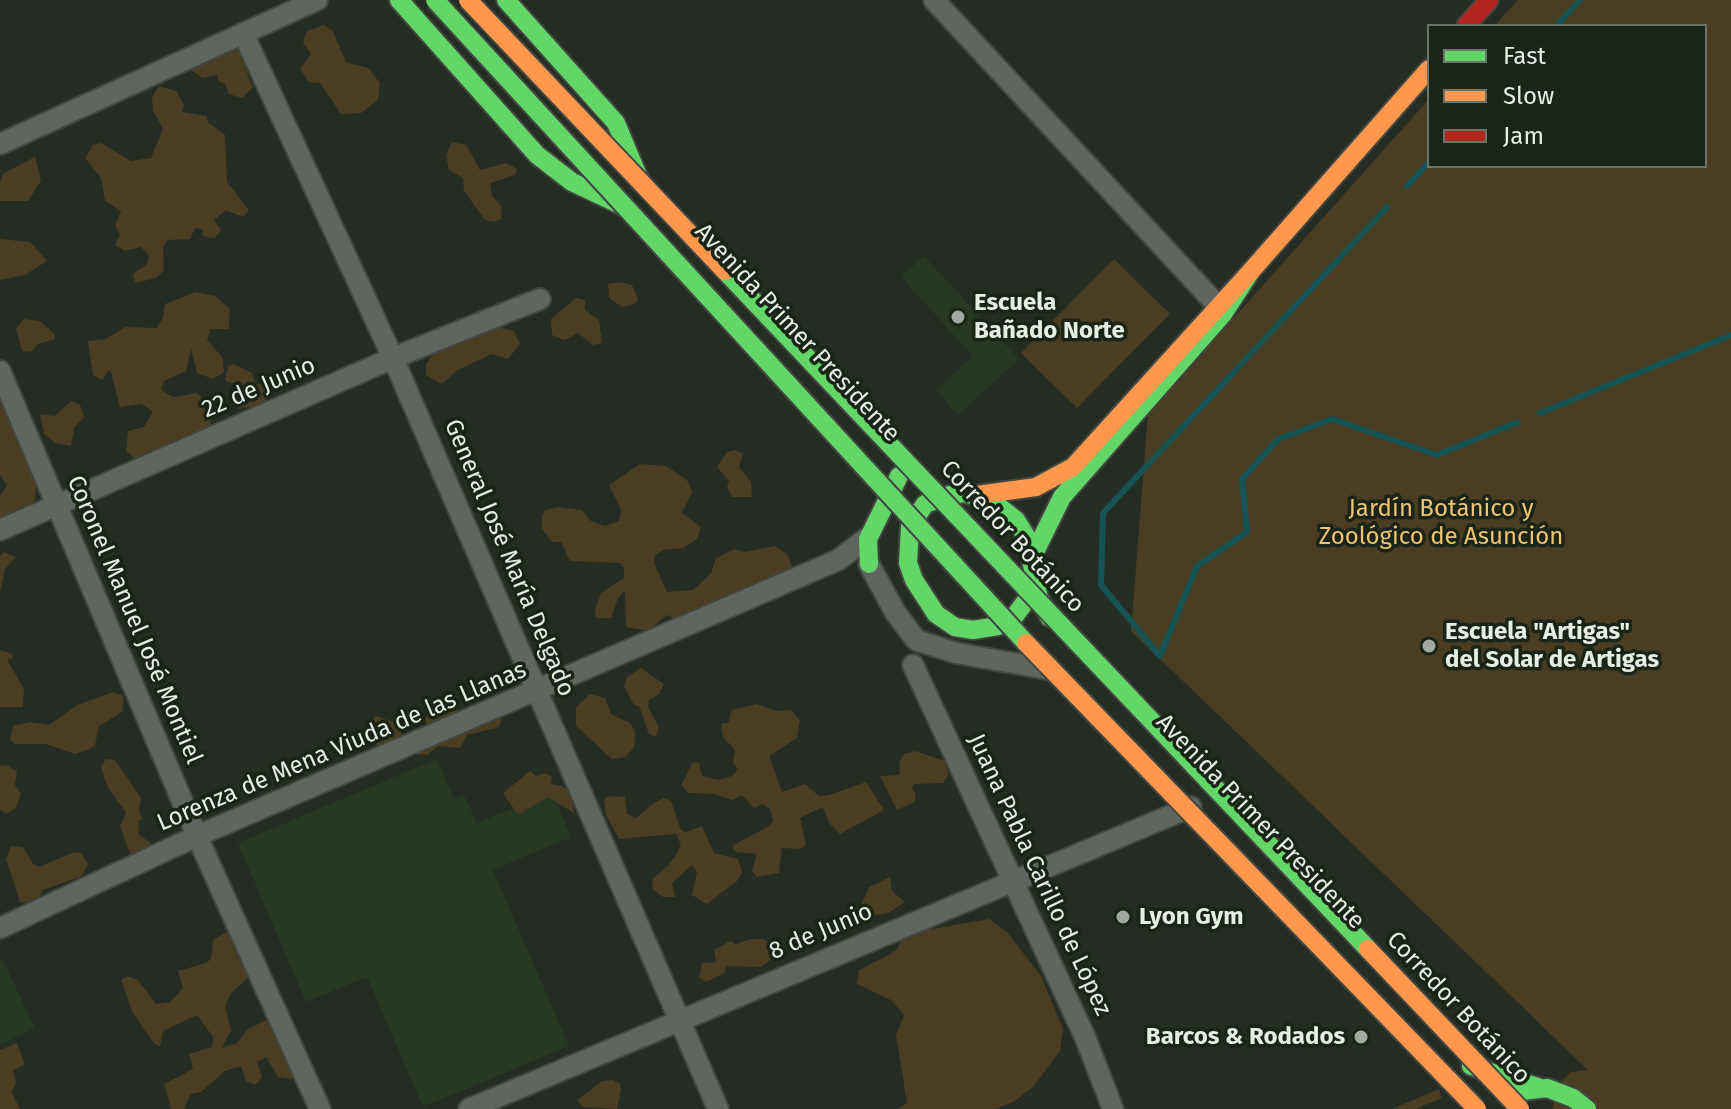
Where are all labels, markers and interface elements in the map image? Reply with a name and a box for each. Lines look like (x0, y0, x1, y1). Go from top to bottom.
legend (1427, 24, 1707, 168)
text: Fast (1503, 42, 1546, 70)
text: Slow (1503, 82, 1554, 110)
text: Jam (1503, 122, 1544, 150)
street label: Avenida Primer Presidente (688, 218, 906, 448)
place label: Escuela Bañado Norte (974, 289, 1125, 345)
marker: Escuela Bañado Norte (949, 308, 967, 326)
street label: 22 de Junio (198, 351, 320, 425)
street label: General José María Delgado (437, 415, 581, 701)
street label: Corredor Botánico (934, 455, 1090, 619)
street label: Coronel Manuel José Montiel (60, 471, 208, 769)
park label: Jardín Botánico y Zoológico de Asunción (1319, 495, 1563, 551)
place label: Escuela "Artigas" del Solar de Artigas (1445, 618, 1659, 674)
marker: Escuela "Artigas" del Solar de Artigas (1420, 637, 1438, 655)
street label: Lorenza de Mena Viuda de las Llanas (153, 656, 531, 838)
street label: Avenida Primer Presidente (1150, 708, 1370, 936)
street label: Juana Pabla Carillo de López (961, 730, 1117, 1020)
street label: 8 de Junio (765, 897, 877, 967)
place label: Lyon Gym (1139, 903, 1243, 931)
marker: Lyon Gym (1114, 908, 1132, 926)
street label: Corredor Botánico (1380, 926, 1536, 1090)
place label: Barcos & Rodados (1146, 1023, 1345, 1051)
marker: Barcos & Rodados (1352, 1028, 1370, 1046)

